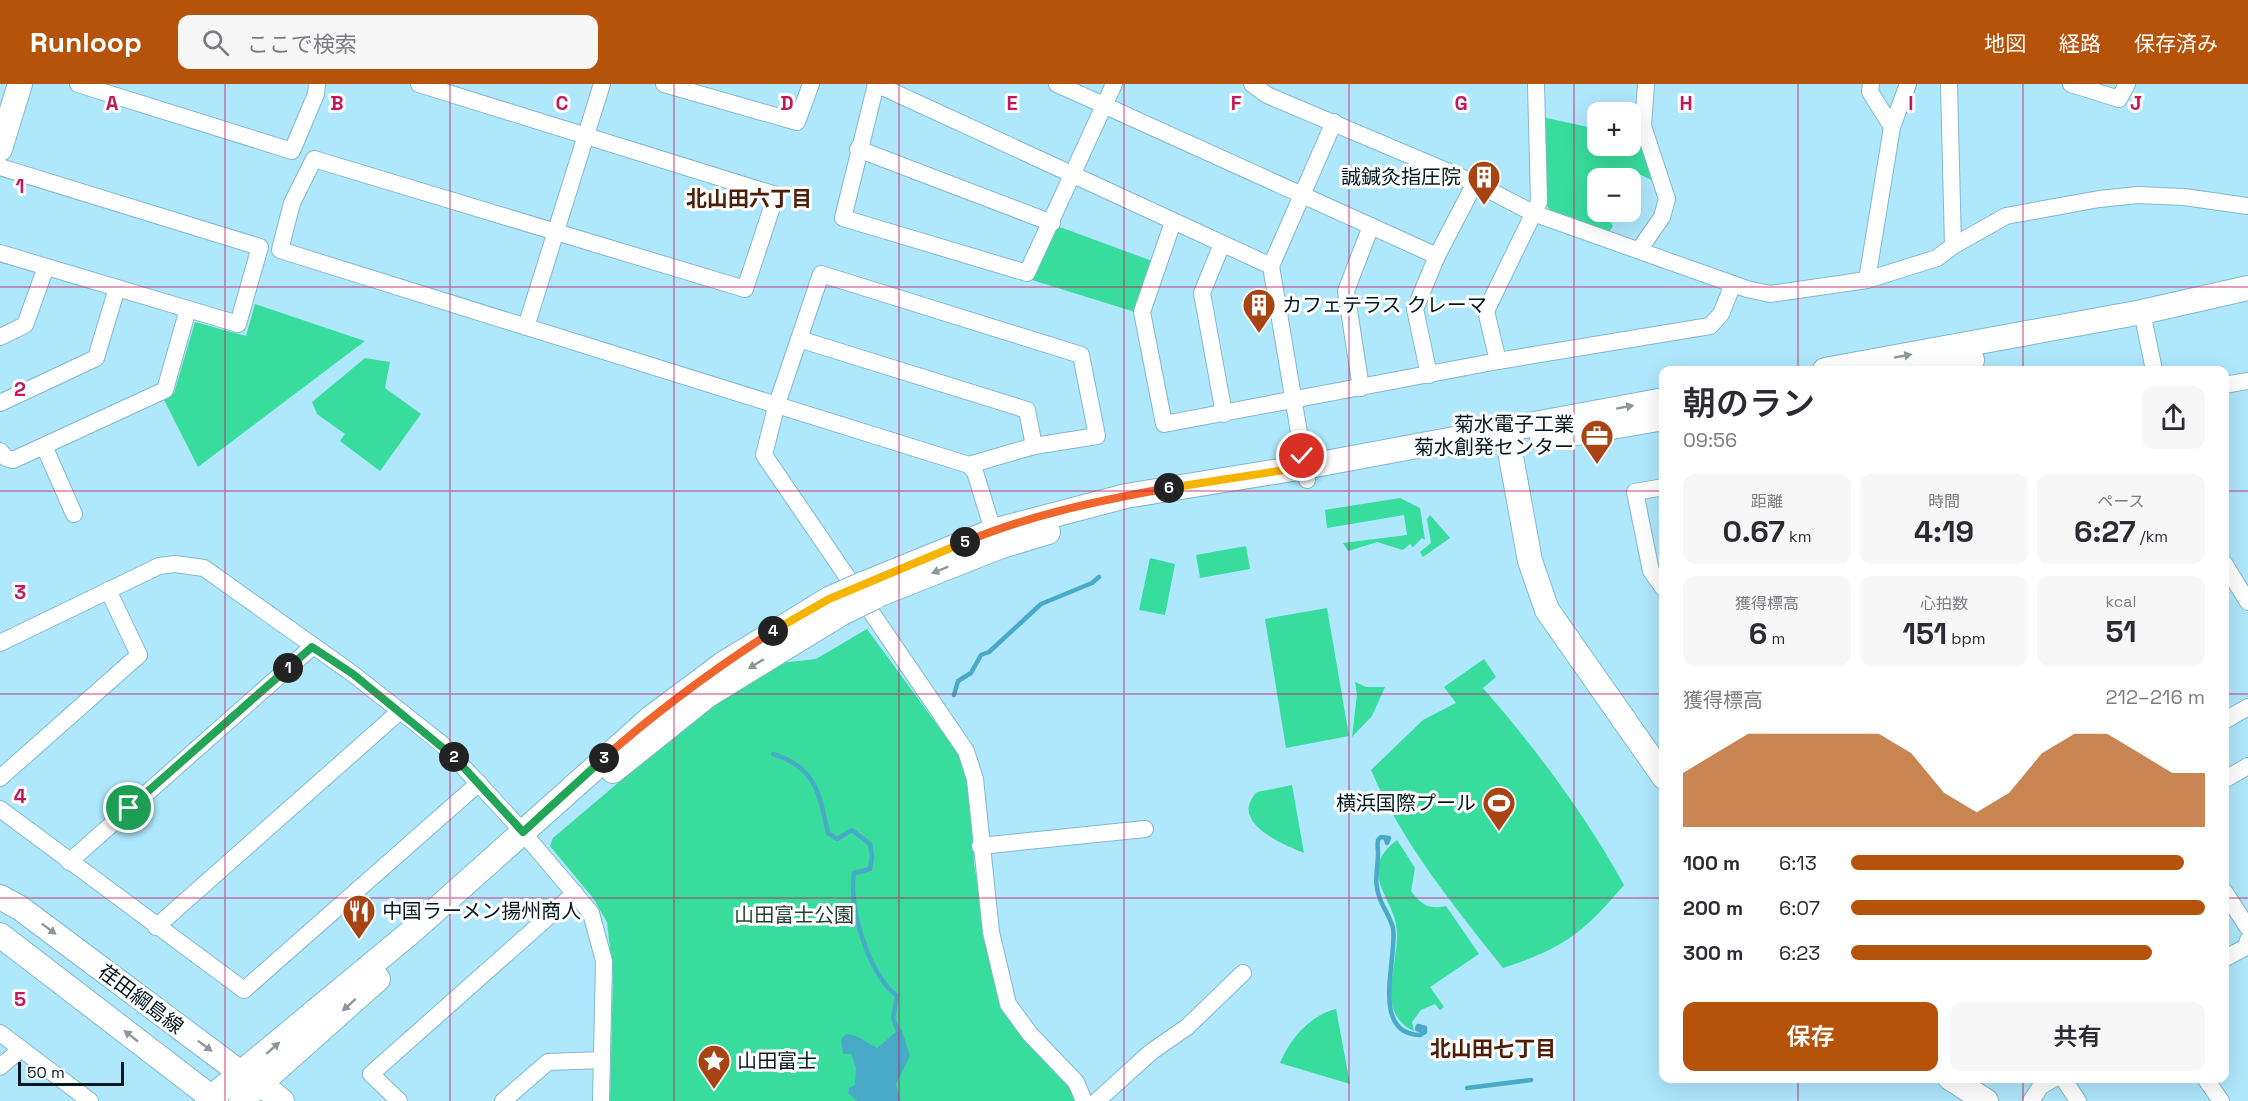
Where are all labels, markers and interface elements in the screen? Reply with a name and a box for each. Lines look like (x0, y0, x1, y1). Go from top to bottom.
search box (178, 15, 598, 69)
text: Runloop (30, 24, 142, 60)
icon: search (199, 26, 232, 59)
text: ここで検索 (247, 30, 357, 58)
text: 地図 (1984, 30, 2026, 57)
text: 経路 (2059, 30, 2101, 57)
text: 保存済み (2134, 30, 2218, 57)
text: A (106, 90, 119, 116)
text: B (330, 90, 344, 116)
text: C (556, 90, 569, 116)
text: D (780, 90, 794, 116)
text: E (1006, 90, 1018, 116)
text: F (1231, 90, 1242, 116)
text: G (1454, 90, 1468, 116)
text: H (1679, 90, 1693, 116)
text: I (1908, 90, 1914, 116)
text: J (2130, 90, 2142, 116)
map controls (1587, 102, 1641, 222)
button: + (1587, 102, 1641, 156)
building icon: 誠鍼灸指圧院 (1466, 159, 1502, 206)
place label: 誠鍼灸指圧院 (1341, 164, 1461, 190)
button: − (1587, 168, 1641, 222)
text: 1 (15, 173, 25, 199)
district label: 北山田六丁目 (686, 185, 812, 212)
building icon: カフェテラス クレーマ (1241, 287, 1277, 334)
place label: カフェテラス クレーマ (1282, 292, 1487, 318)
one-way arrow (1893, 351, 1912, 360)
text: 2 (14, 376, 26, 402)
text: 朝のラン (1683, 383, 1815, 425)
button: share (2142, 386, 2205, 449)
one-way arrow (1616, 402, 1635, 411)
place label: 菊水電子工業 菊水創発センター (1414, 411, 1574, 460)
office icon: 菊水電子工業 菊水創発センター (1579, 418, 1615, 465)
text: 09:56 (1683, 427, 1737, 453)
pin (1276, 430, 1327, 481)
icon: check (1285, 439, 1318, 472)
pin: 6 (1154, 473, 1184, 503)
text: 6 (1164, 477, 1174, 498)
text: 距離 (1751, 491, 1783, 512)
text: 時間 (1928, 491, 1960, 512)
text: ペース (2097, 491, 2145, 512)
text: 0.67 (1723, 512, 1785, 551)
text: 4:19 (1914, 512, 1974, 551)
text: 6:27 (2074, 512, 2136, 551)
text: km (1785, 526, 1811, 547)
text: /km (2136, 526, 2168, 547)
pin: 5 (950, 527, 980, 557)
text: 5 (960, 531, 970, 552)
one-way arrow (931, 566, 949, 575)
text: 3 (14, 579, 26, 605)
text: kcal (2106, 591, 2136, 612)
text: 獲得標高 (1735, 593, 1799, 614)
text: 心拍数 (1920, 593, 1968, 614)
text: 51 (2105, 612, 2137, 651)
text: 6 (1749, 614, 1767, 653)
text: 151 (1902, 614, 1947, 653)
pin: 4 (758, 616, 788, 646)
text: 4 (768, 620, 778, 641)
text: m (1767, 628, 1785, 649)
text: bpm (1947, 628, 1986, 649)
pin: 1 (273, 653, 303, 683)
text: 1 (284, 657, 292, 678)
one-way arrow (748, 658, 764, 669)
text: 212–216 m (2105, 684, 2205, 710)
text: 獲得標高 (1683, 687, 1763, 713)
pin: 2 (439, 742, 469, 772)
pin: 3 (589, 743, 619, 773)
text: 2 (449, 746, 459, 767)
text: 3 (599, 747, 609, 768)
pin (103, 782, 154, 833)
text: 4 (14, 783, 27, 809)
sports icon: 横浜国際プール (1481, 785, 1517, 832)
place label: 横浜国際プール (1336, 790, 1476, 816)
icon: arrive (112, 791, 145, 824)
text: 100 m (1683, 850, 1740, 876)
text: 6:13 (1779, 850, 1817, 876)
restaurant icon: 中国ラーメン揚州商人 (341, 893, 377, 940)
text: 200 m (1683, 895, 1743, 921)
text: 6:07 (1779, 895, 1820, 921)
place label: 中国ラーメン揚州商人 (382, 898, 581, 924)
park label: 山田富士公園 (734, 902, 854, 928)
one-way arrow (40, 923, 56, 935)
text: 300 m (1683, 940, 1743, 966)
text: 6:23 (1779, 940, 1820, 966)
street label: 荏田綱島線 (93, 959, 189, 1039)
text: 5 (14, 986, 26, 1012)
one-way arrow (342, 998, 357, 1012)
button: 保存 (1683, 1002, 1938, 1071)
button: 共有 (1950, 1002, 2205, 1071)
one-way arrow (123, 1030, 139, 1043)
district label: 北山田七丁目 (1430, 1035, 1556, 1062)
one-way arrow (196, 1040, 212, 1052)
one-way arrow (265, 1041, 281, 1054)
place icon: 山田富士 (696, 1043, 732, 1090)
place label: 山田富士 (737, 1048, 817, 1074)
scale bar (18, 1059, 124, 1086)
text: 50 m (27, 1062, 65, 1083)

